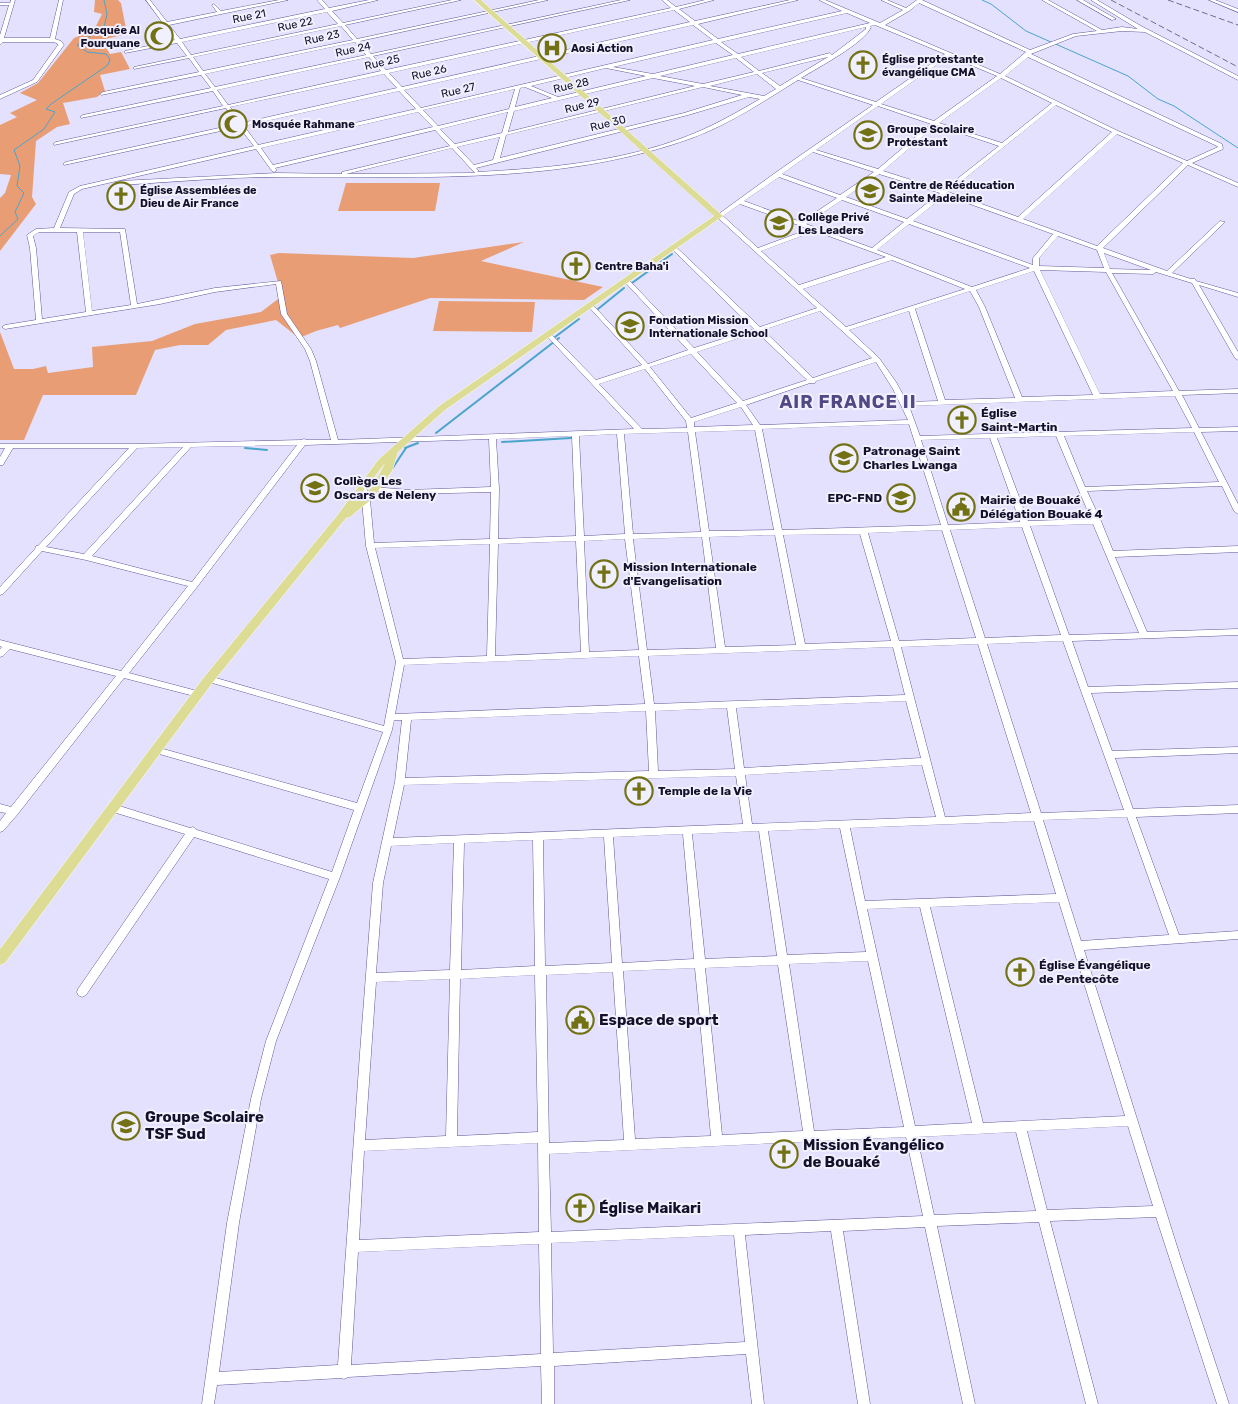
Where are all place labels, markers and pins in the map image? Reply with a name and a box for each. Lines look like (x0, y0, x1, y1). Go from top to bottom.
mosque icon: Mosquée Al Fourquane (144, 21, 174, 51)
place label: Mosquée Al Fourquane (78, 24, 140, 50)
hospital icon: Aosi Action (537, 33, 567, 63)
place label: Aosi Action (571, 42, 633, 55)
church icon: Église protestante évangélique CMA (848, 50, 878, 80)
place label: Église protestante évangélique CMA (882, 53, 984, 79)
mosque icon: Mosquée Rahmane (218, 109, 248, 139)
place label: Mosquée Rahmane (252, 118, 355, 131)
school or university icon: Groupe Scolaire Protestant (853, 120, 883, 150)
place label: Groupe Scolaire Protestant (887, 123, 975, 149)
school or university icon: Centre de Rééducation Sainte Madeleine (855, 176, 885, 206)
place label: Centre de Rééducation Sainte Madeleine (889, 179, 1015, 205)
church icon: Église Assemblées de Dieu de Air France (106, 181, 136, 211)
place label: Église Assemblées de Dieu de Air France (140, 184, 257, 210)
school or university icon: Collège Privé Les Leaders (764, 208, 794, 238)
place label: Collège Privé Les Leaders (798, 211, 870, 237)
church icon: Centre Baha'i (561, 251, 591, 281)
place label: Centre Baha'i (595, 260, 669, 273)
school or university icon: Fondation Mission Internationale School (615, 311, 645, 341)
place label: Fondation Mission Internationale School (649, 314, 768, 340)
church icon: Église Saint-Martin (947, 405, 977, 435)
place label: Église Saint-Martin (981, 406, 1058, 434)
school or university icon: Patronage Saint Charles Lwanga (829, 443, 859, 473)
place label: Patronage Saint Charles Lwanga (863, 444, 961, 472)
school or university icon: Collège Les Oscars de Neleny (300, 473, 330, 503)
place label: Collège Les Oscars de Neleny (334, 474, 436, 502)
school or university icon: EPC-FND (886, 483, 916, 513)
place label: EPC-FND (828, 491, 882, 505)
public building icon: Mairie de Bouaké Délégation Bouaké 4 (946, 492, 976, 522)
place label: Mairie de Bouaké Délégation Bouaké 4 (980, 493, 1103, 521)
church icon: Mission Internationale d'Evangelisation (589, 559, 619, 589)
place label: Mission Internationale d'Evangelisation (623, 560, 757, 588)
church icon: Temple de la Vie (624, 776, 654, 806)
place label: Temple de la Vie (658, 784, 752, 798)
church icon: Église Évangélique de Pentecôte (1005, 957, 1035, 987)
place label: Église Évangélique de Pentecôte (1039, 958, 1151, 986)
public building icon: Espace de sport (565, 1005, 595, 1035)
place label: Espace de sport (599, 1011, 718, 1029)
place label: Groupe Scolaire TSF Sud (145, 1108, 264, 1143)
school or university icon: Groupe Scolaire TSF Sud (111, 1111, 141, 1141)
place label: Mission Évangélico de Bouaké (803, 1136, 944, 1171)
church icon: Mission Évangélico de Bouaké (769, 1139, 799, 1169)
church icon: Église Maikari (565, 1193, 595, 1223)
place label: Église Maikari (599, 1199, 701, 1217)

